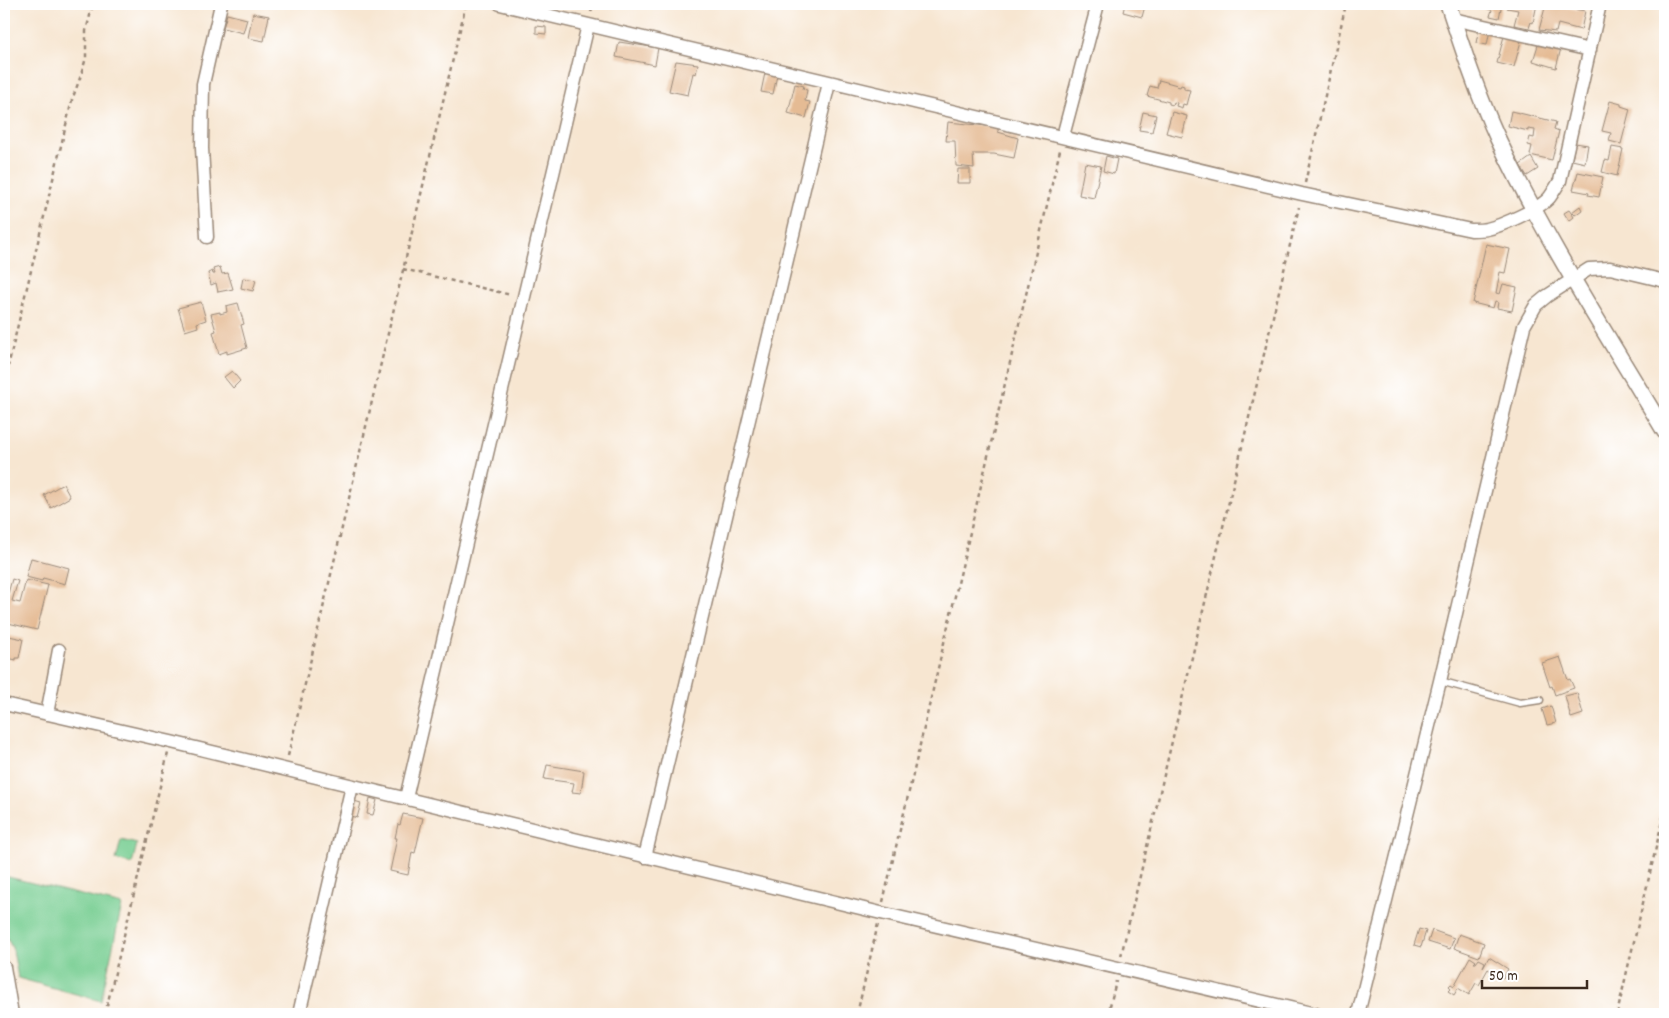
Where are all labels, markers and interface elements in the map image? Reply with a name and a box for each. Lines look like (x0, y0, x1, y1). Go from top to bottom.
scale bar (1482, 958, 1586, 990)
text: 50 m (1489, 966, 1518, 988)

